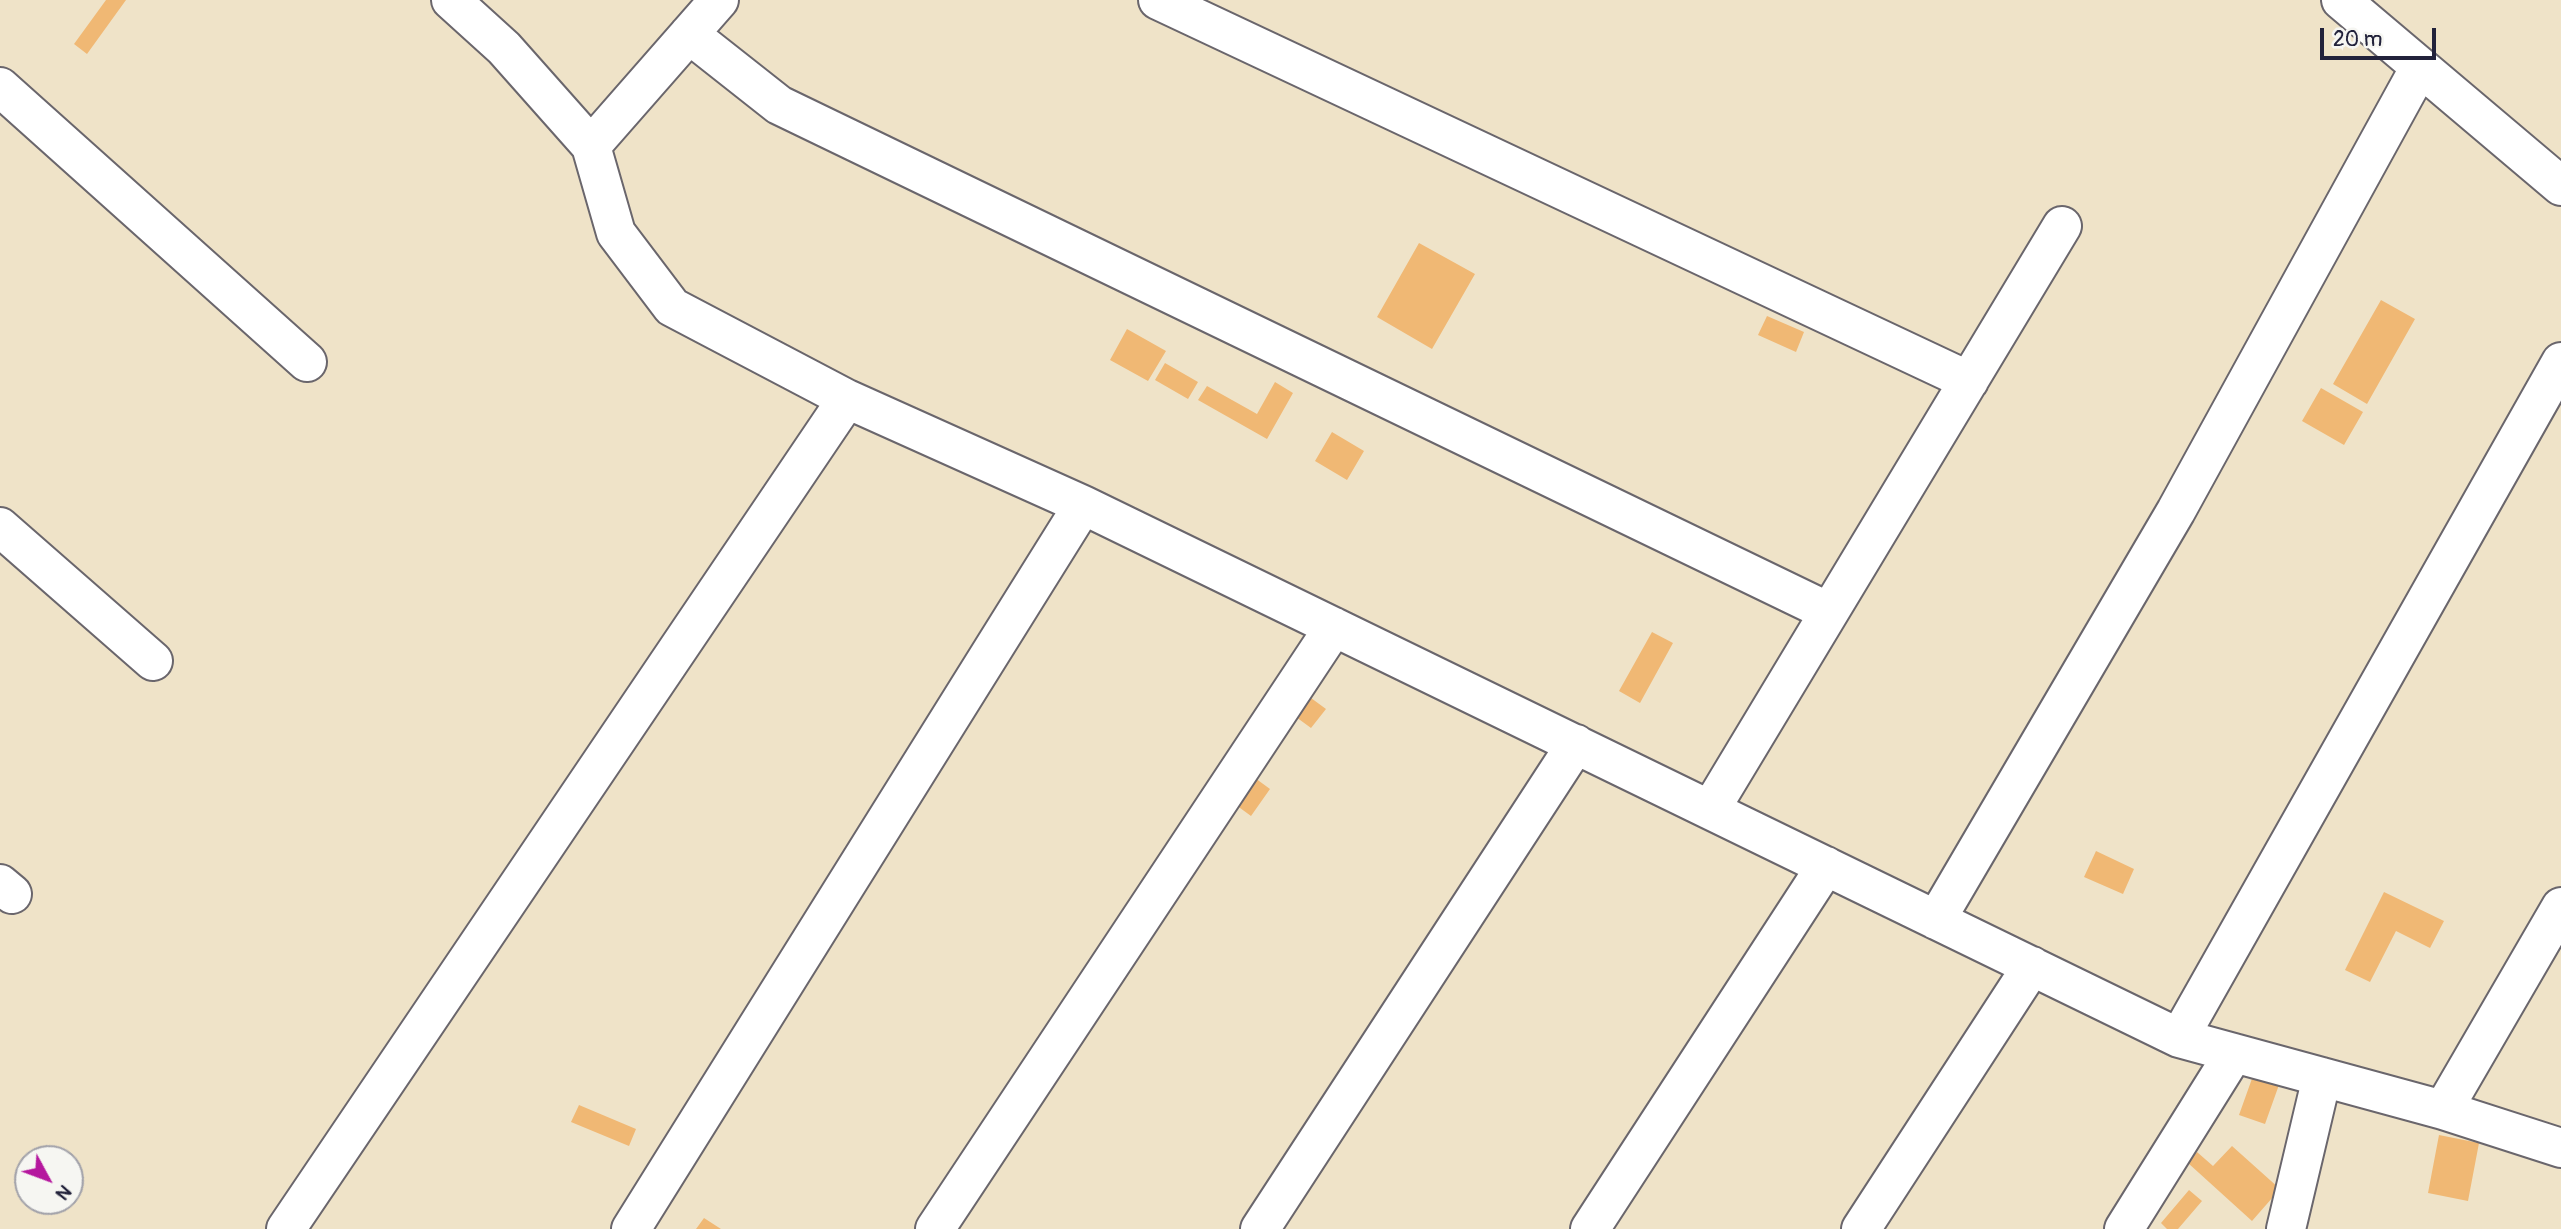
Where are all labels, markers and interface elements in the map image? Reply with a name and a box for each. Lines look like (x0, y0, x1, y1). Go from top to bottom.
scale bar (2323, 14, 2438, 58)
text: 20 m (2333, 26, 2382, 53)
north arrow (14, 1145, 84, 1215)
text: N (50, 1180, 77, 1205)

